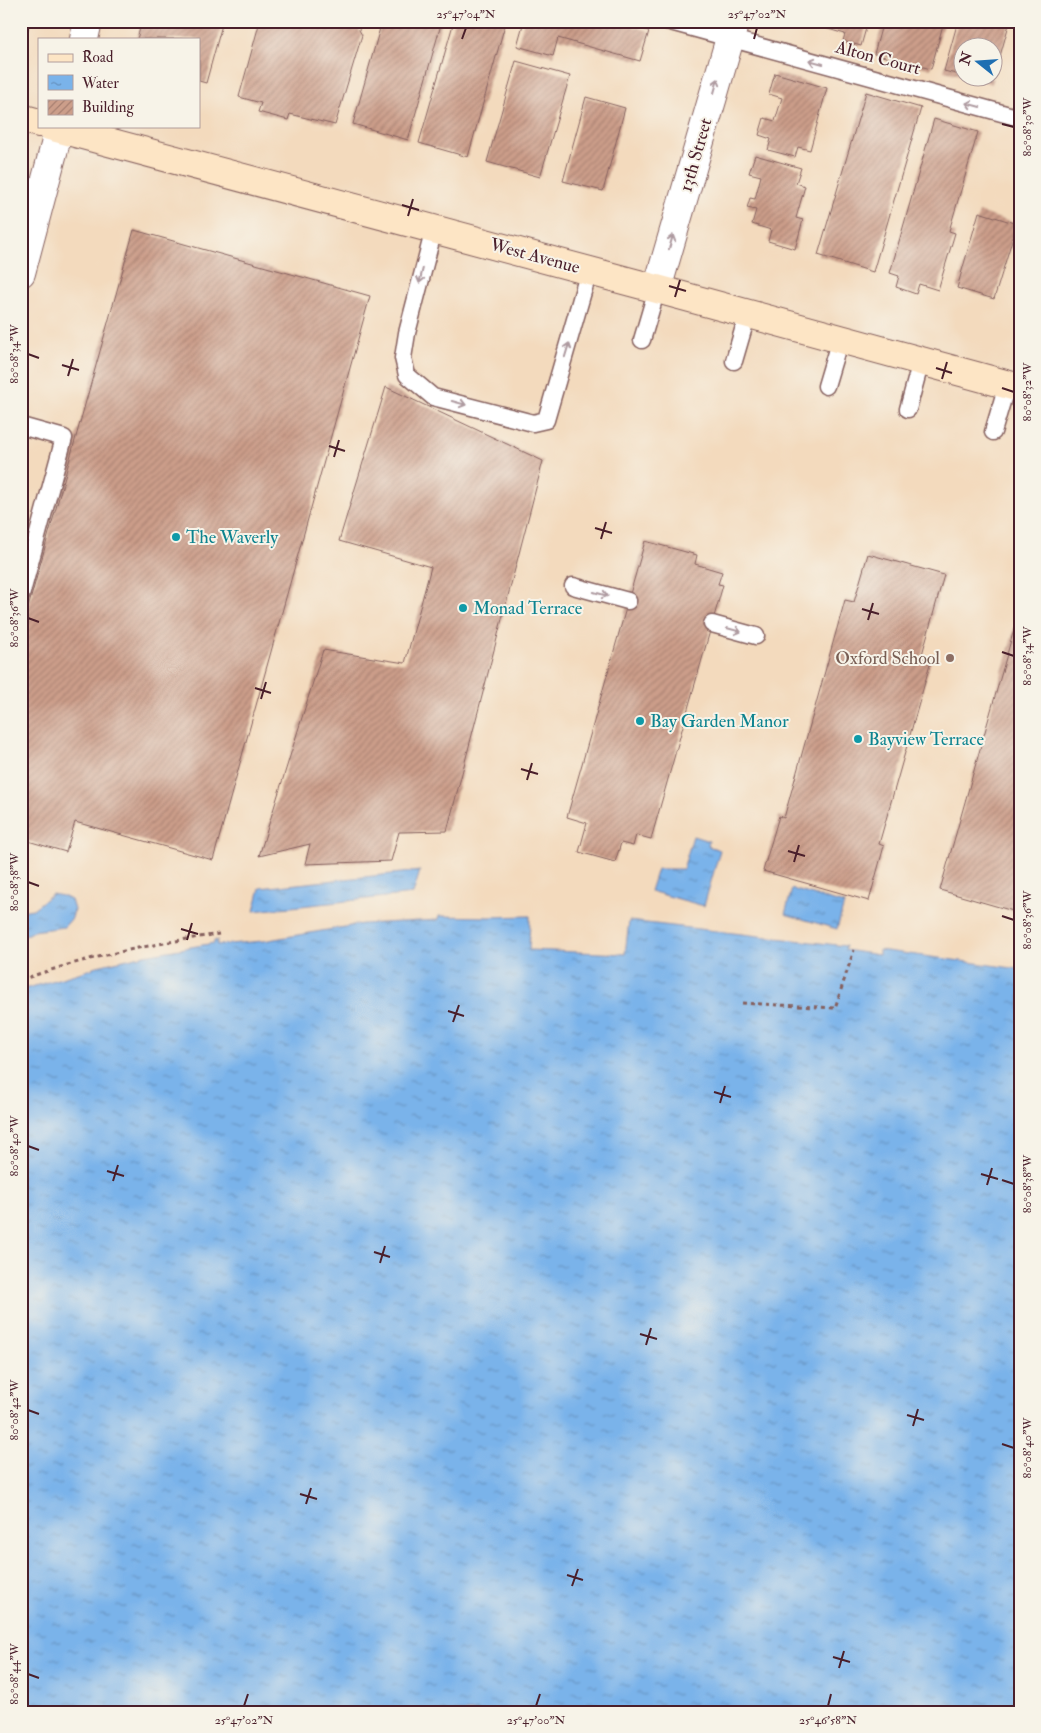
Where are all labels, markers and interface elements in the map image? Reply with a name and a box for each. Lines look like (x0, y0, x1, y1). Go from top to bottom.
text: 25°47'04"N (437, 7, 496, 22)
text: 25°47'02"N (728, 7, 787, 22)
street label: Alton Court (832, 35, 923, 80)
legend (38, 38, 200, 128)
north arrow (954, 38, 1004, 88)
text: Road (82, 48, 114, 67)
text: N (956, 49, 976, 68)
one-way arrow (808, 57, 824, 66)
text: Water (81, 74, 119, 93)
one-way arrow (712, 78, 722, 94)
text: 80°08'30"W (1020, 97, 1035, 157)
text: Building (82, 98, 134, 117)
one-way arrow (965, 100, 981, 110)
street label: 13th Street (675, 115, 718, 195)
street label: West Avenue (487, 233, 583, 279)
one-way arrow (666, 234, 676, 250)
one-way arrow (416, 267, 425, 283)
text: 80°08'34"W (7, 324, 22, 384)
one-way arrow (563, 342, 572, 358)
text: 80°08'32"W (1020, 362, 1035, 422)
one-way arrow (451, 399, 467, 409)
place label: The Waverly (186, 526, 279, 549)
marker: The Waverly (170, 531, 182, 543)
text: 80°08'36"W (7, 588, 22, 647)
one-way arrow (592, 589, 608, 599)
place label: Monad Terrace (473, 597, 583, 620)
marker: Monad Terrace (457, 602, 469, 614)
one-way arrow (726, 626, 742, 635)
text: 80°08'34"W (1020, 626, 1035, 686)
place label: Oxford School (835, 647, 940, 670)
marker: Oxford School (944, 652, 956, 664)
place label: Bay Garden Manor (650, 710, 789, 733)
marker: Bay Garden Manor (634, 715, 646, 727)
place label: Bayview Terrace (868, 728, 984, 751)
marker: Bayview Terrace (852, 733, 864, 745)
text: 80°08'38"W (7, 852, 22, 911)
text: 80°08'36"W (1020, 890, 1035, 949)
text: 80°08'40"W (7, 1115, 22, 1176)
text: 80°08'38"W (1020, 1154, 1035, 1213)
text: 80°08'42"W (7, 1379, 22, 1440)
text: 80°08'40"W (1020, 1417, 1035, 1478)
text: 80°08'44"W (7, 1643, 22, 1705)
text: 25°47'02"N (215, 1713, 274, 1728)
text: 25°47'00"N (507, 1713, 566, 1728)
text: 25°46'58"N (799, 1713, 857, 1728)

